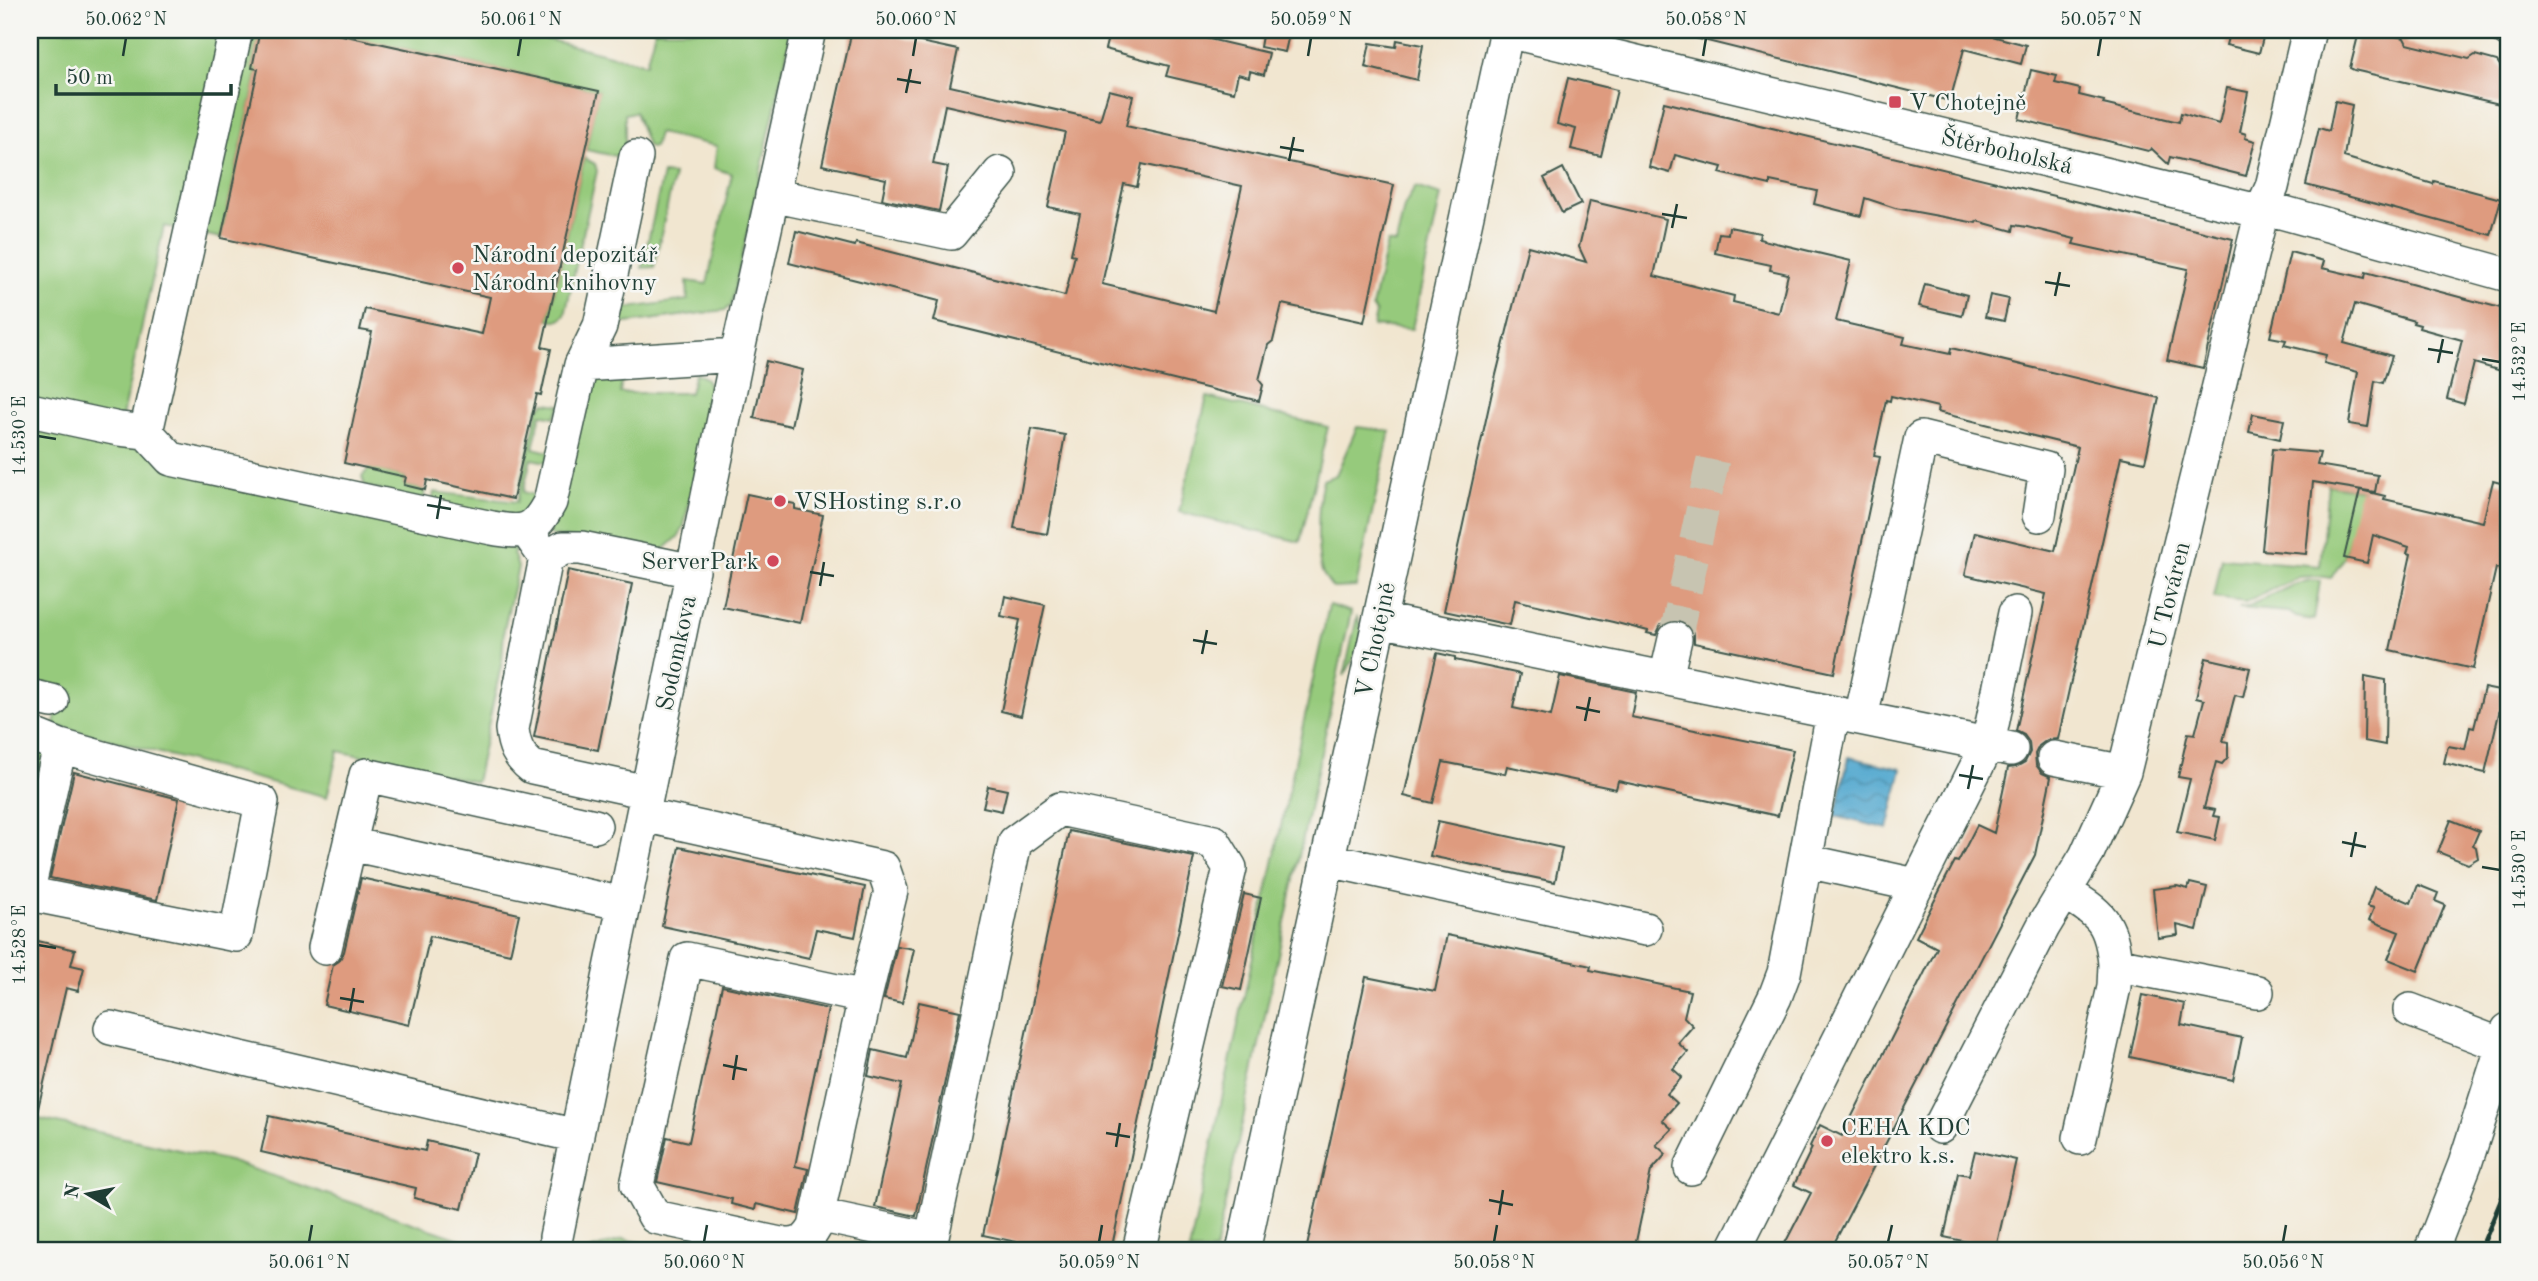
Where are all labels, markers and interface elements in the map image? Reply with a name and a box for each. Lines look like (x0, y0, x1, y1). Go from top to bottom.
text: 50.062°N (85, 11, 167, 29)
text: 50.061°N (480, 11, 562, 29)
text: 50.060°N (875, 11, 957, 29)
text: 50.059°N (1270, 11, 1352, 29)
text: 50.058°N (1665, 11, 1747, 29)
text: 50.057°N (2060, 11, 2142, 29)
scale bar (56, 52, 231, 96)
text: 50 m (66, 68, 113, 89)
place label: V Chotejně (1909, 92, 2026, 116)
marker: V Chotejně (1887, 94, 1903, 110)
street label: Štěrboholská (1938, 121, 2076, 180)
place label: Národní depozitář Národní knihovny (472, 244, 658, 296)
marker: Národní depozitář Národní knihovny (450, 260, 466, 276)
text: 14.532°E (2511, 322, 2529, 402)
text: 14.530°E (11, 396, 29, 476)
place label: VSHosting s.r.o (794, 491, 962, 515)
marker: VSHosting s.r.o (772, 493, 788, 509)
street label: U Továren (2146, 539, 2196, 652)
place label: ServerPark (641, 551, 759, 575)
marker: ServerPark (765, 553, 781, 569)
street label: V Chotejně (1353, 580, 1401, 700)
street label: Sodomkova (654, 593, 702, 713)
text: 14.530°E (2511, 830, 2529, 910)
text: 14.528°E (11, 905, 29, 985)
place label: CEHA KDC elektro k.s. (1841, 1117, 1971, 1169)
marker: CEHA KDC elektro k.s. (1819, 1133, 1835, 1149)
north arrow (52, 1158, 122, 1228)
text: N (63, 1182, 84, 1200)
text: 50.061°N (268, 1254, 350, 1272)
text: 50.060°N (663, 1254, 745, 1272)
text: 50.059°N (1058, 1254, 1140, 1272)
text: 50.058°N (1453, 1254, 1535, 1272)
text: 50.057°N (1847, 1254, 1929, 1272)
text: 50.056°N (2242, 1254, 2324, 1272)

